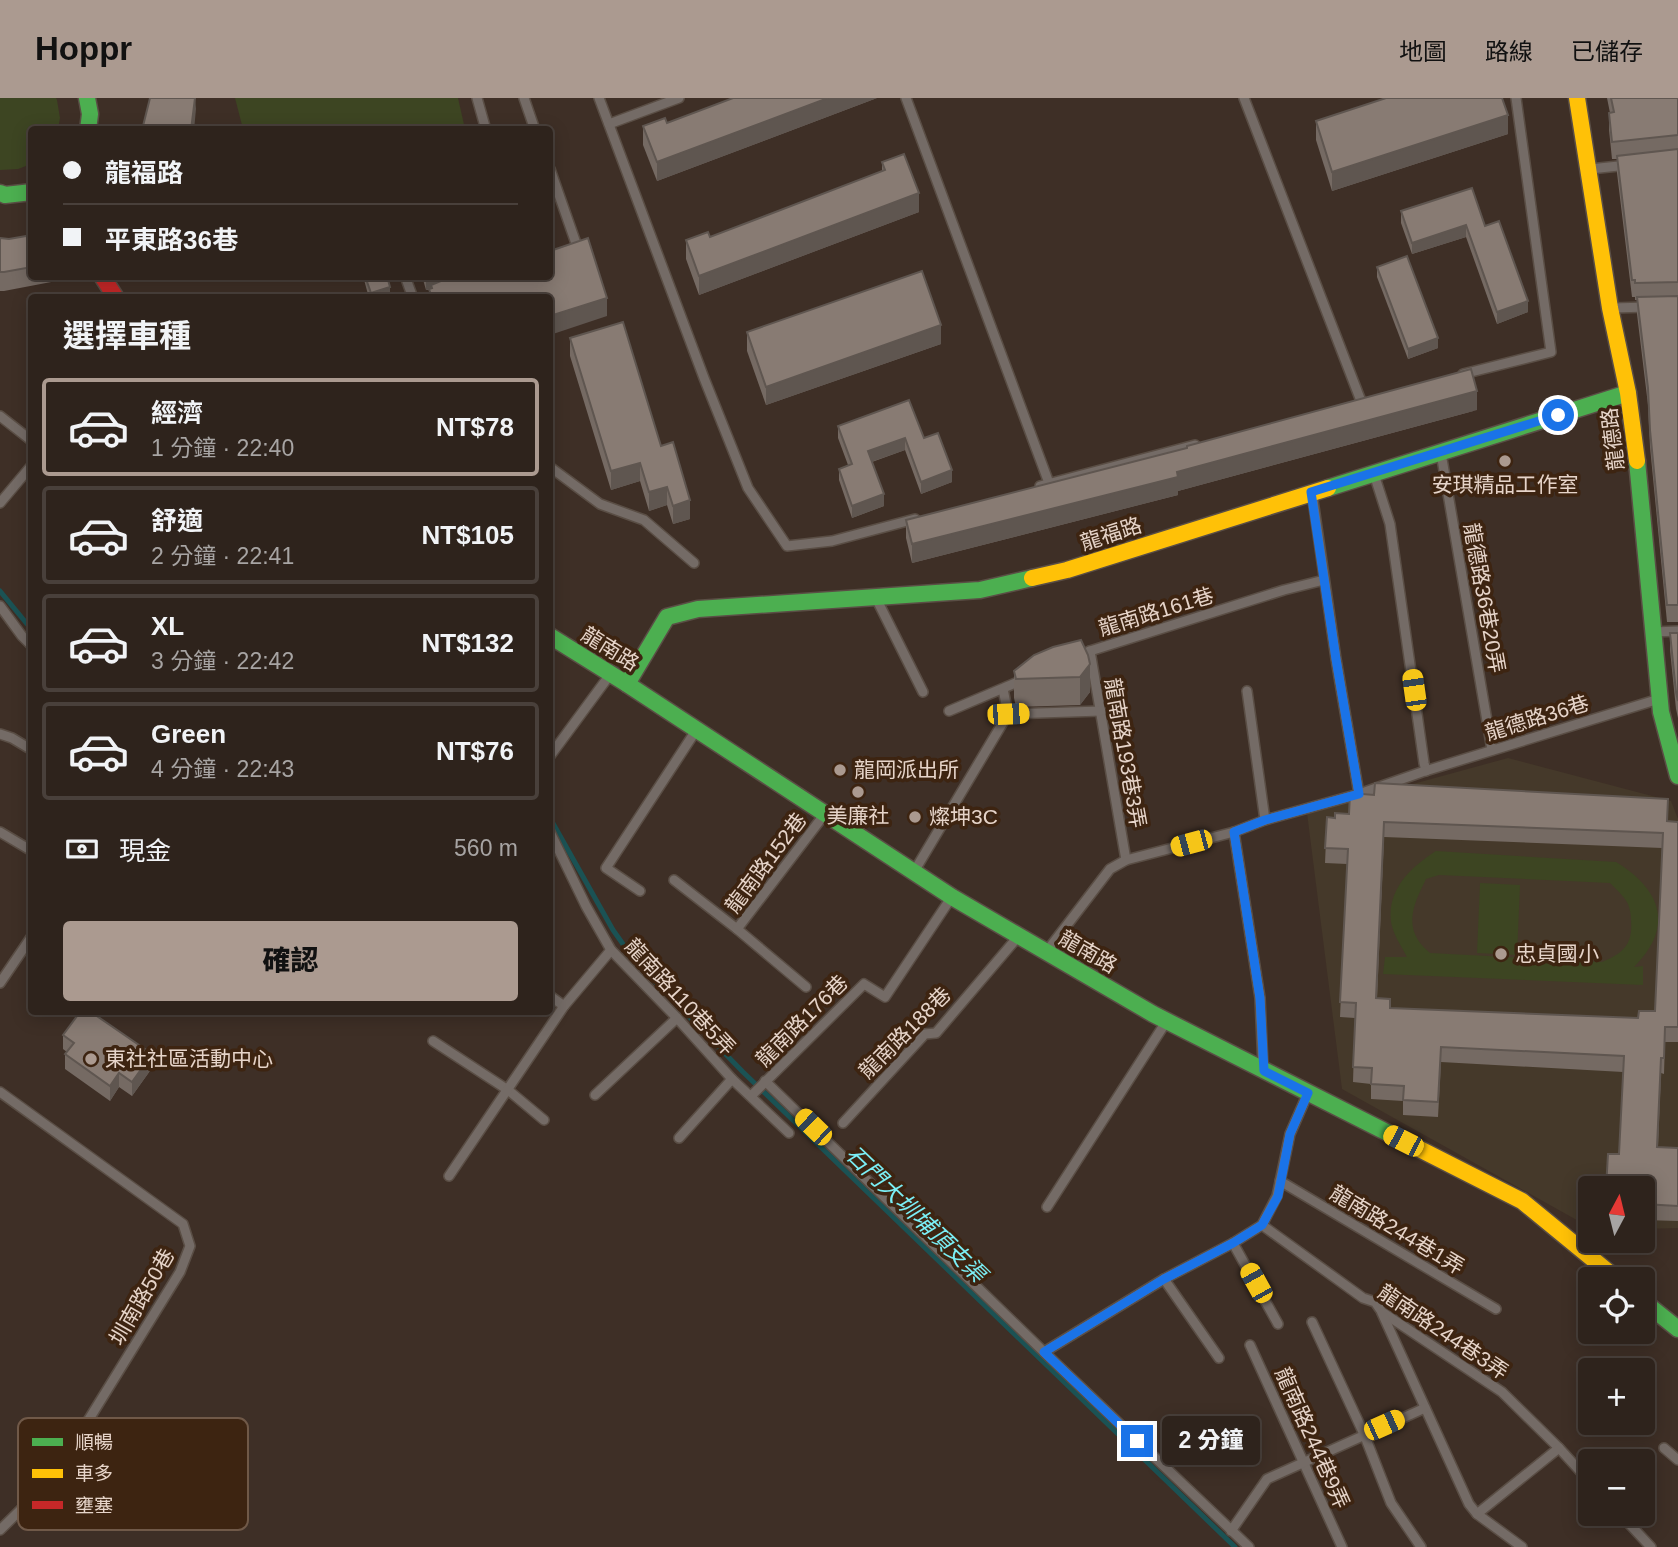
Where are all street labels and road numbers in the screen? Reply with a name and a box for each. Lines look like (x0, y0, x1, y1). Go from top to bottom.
street label: 龍德路 (1597, 406, 1628, 472)
street label: 龍福路 (1077, 513, 1144, 554)
street label: 龍德路36巷20弄 (1460, 521, 1509, 675)
street label: 龍南路161巷 (1096, 583, 1216, 640)
street label: 龍南路 (577, 622, 643, 675)
street label: 龍南路193巷3弄 (1101, 676, 1150, 830)
street label: 龍德路36巷 (1482, 691, 1592, 744)
street label: 龍南路152巷 (721, 808, 811, 917)
street label: 龍南路 (1055, 926, 1121, 977)
street label: 龍南路110巷5弄 (621, 934, 740, 1059)
street label: 龍南路176巷 (751, 970, 852, 1071)
street label: 龍南路188巷 (854, 982, 955, 1083)
street label: 龍南路244巷1弄 (1326, 1181, 1468, 1278)
street label: 圳南路50巷 (105, 1245, 178, 1349)
street label: 龍南路244巷3弄 (1374, 1280, 1513, 1384)
street label: 龍南路244巷9弄 (1271, 1364, 1354, 1512)

